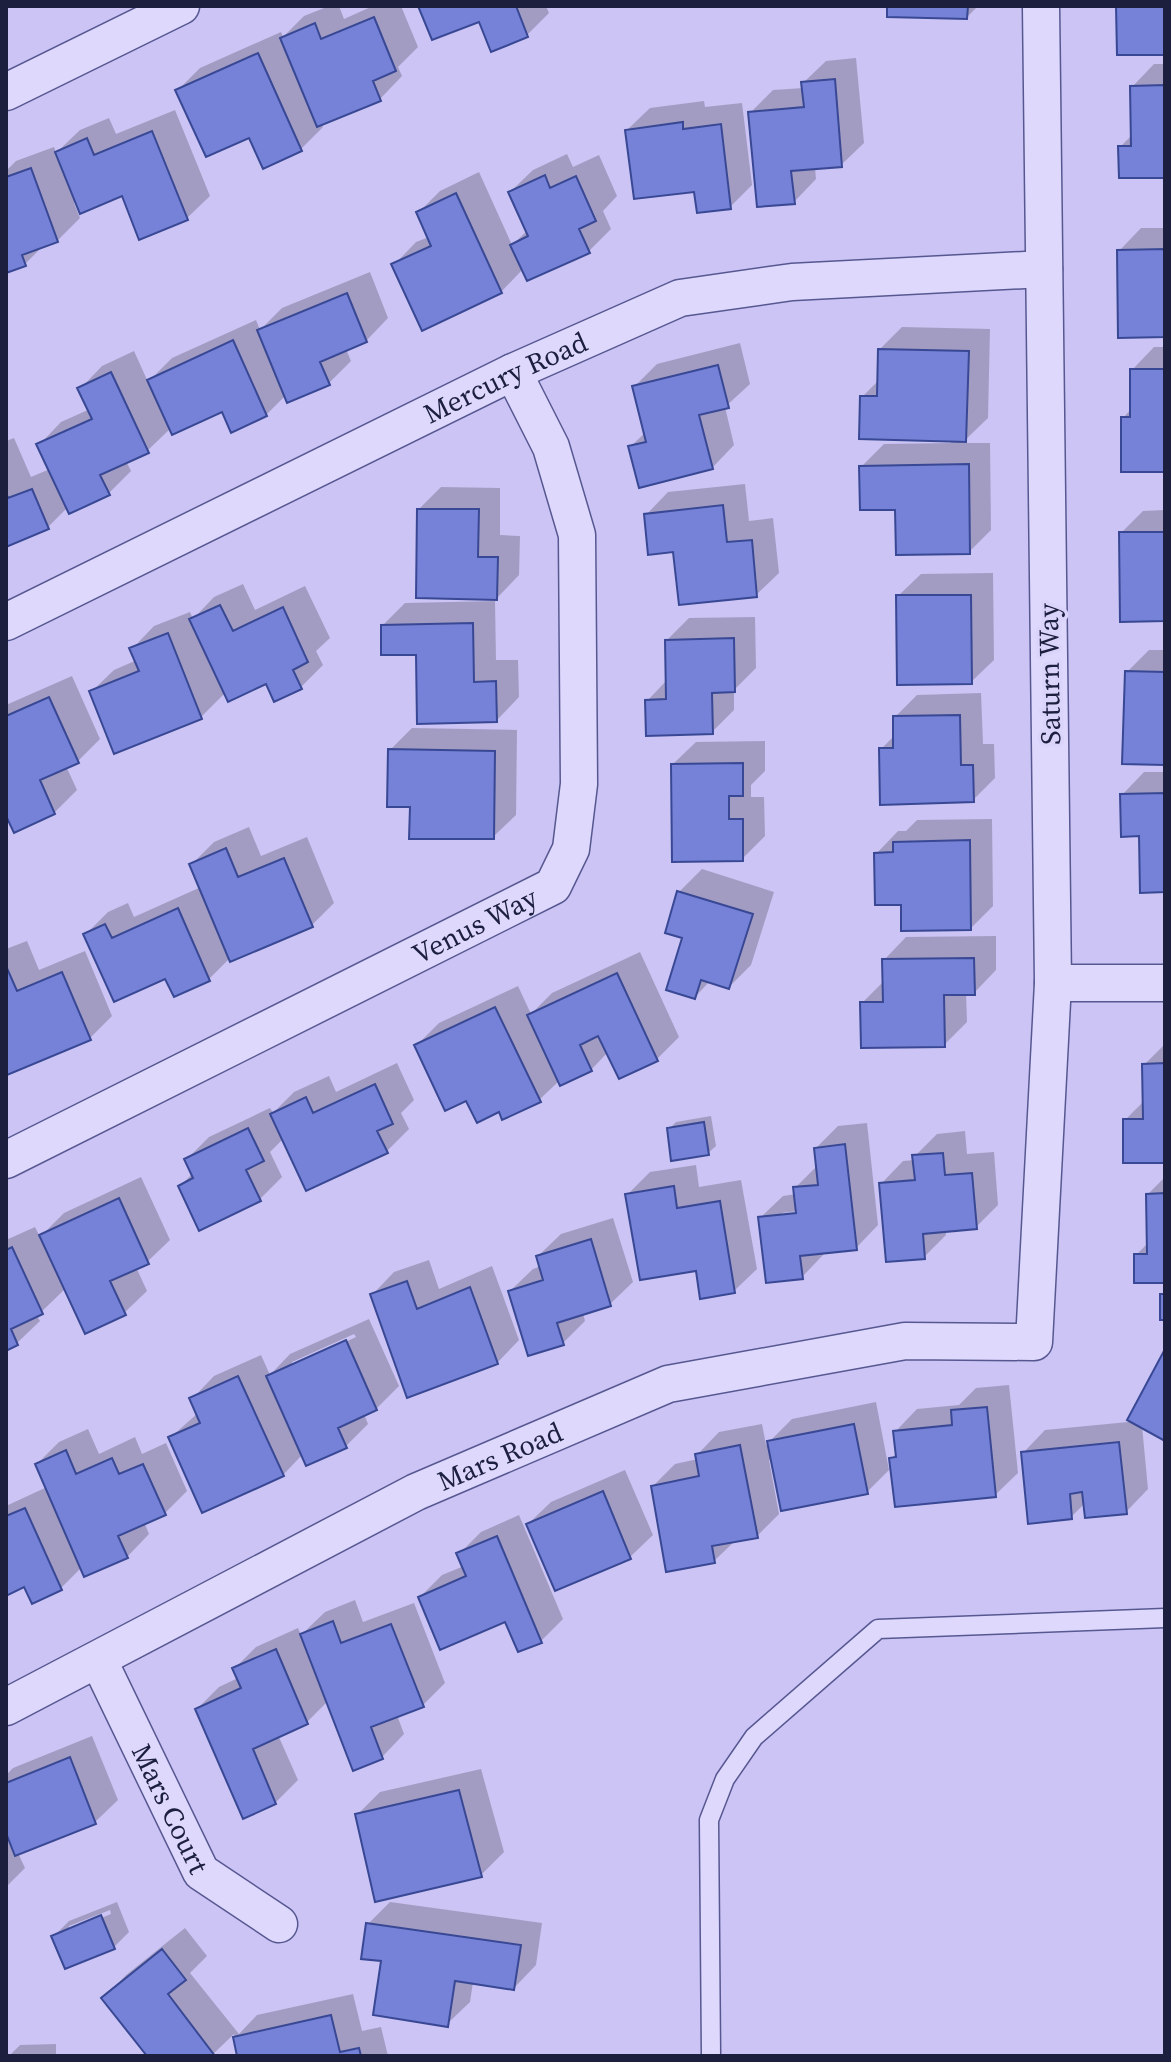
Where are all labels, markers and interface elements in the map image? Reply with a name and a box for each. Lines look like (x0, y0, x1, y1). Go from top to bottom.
street label: Mercury Road (417, 322, 593, 432)
street label: Saturn Way (1029, 602, 1069, 745)
street label: Venus Way (405, 878, 544, 973)
street label: Mars Road (431, 1413, 568, 1500)
street label: Mars Court (123, 1738, 218, 1881)

